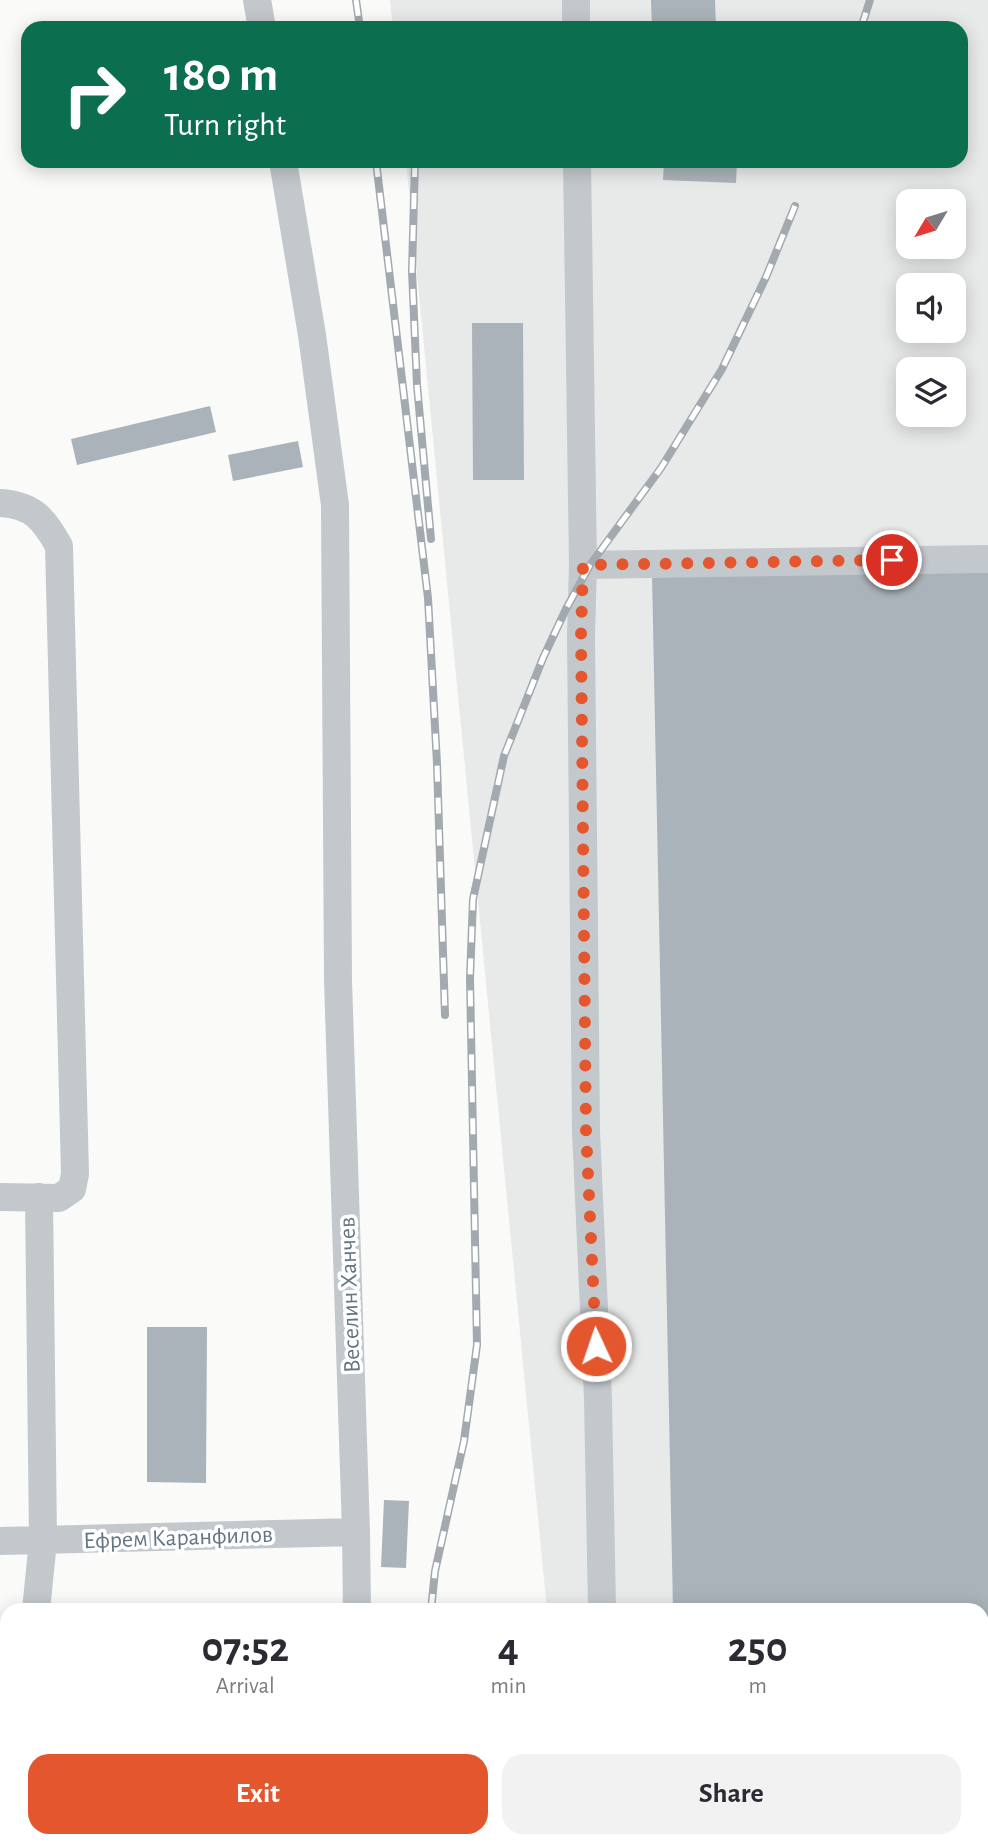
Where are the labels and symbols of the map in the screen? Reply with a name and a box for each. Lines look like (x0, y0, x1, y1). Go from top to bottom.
north arrow (896, 189, 966, 259)
pin (862, 530, 922, 590)
street label: Веселин Ханчев (335, 1217, 365, 1373)
position arrow (559, 1309, 633, 1383)
street label: Ефрем Каранфилов (83, 1523, 273, 1553)

